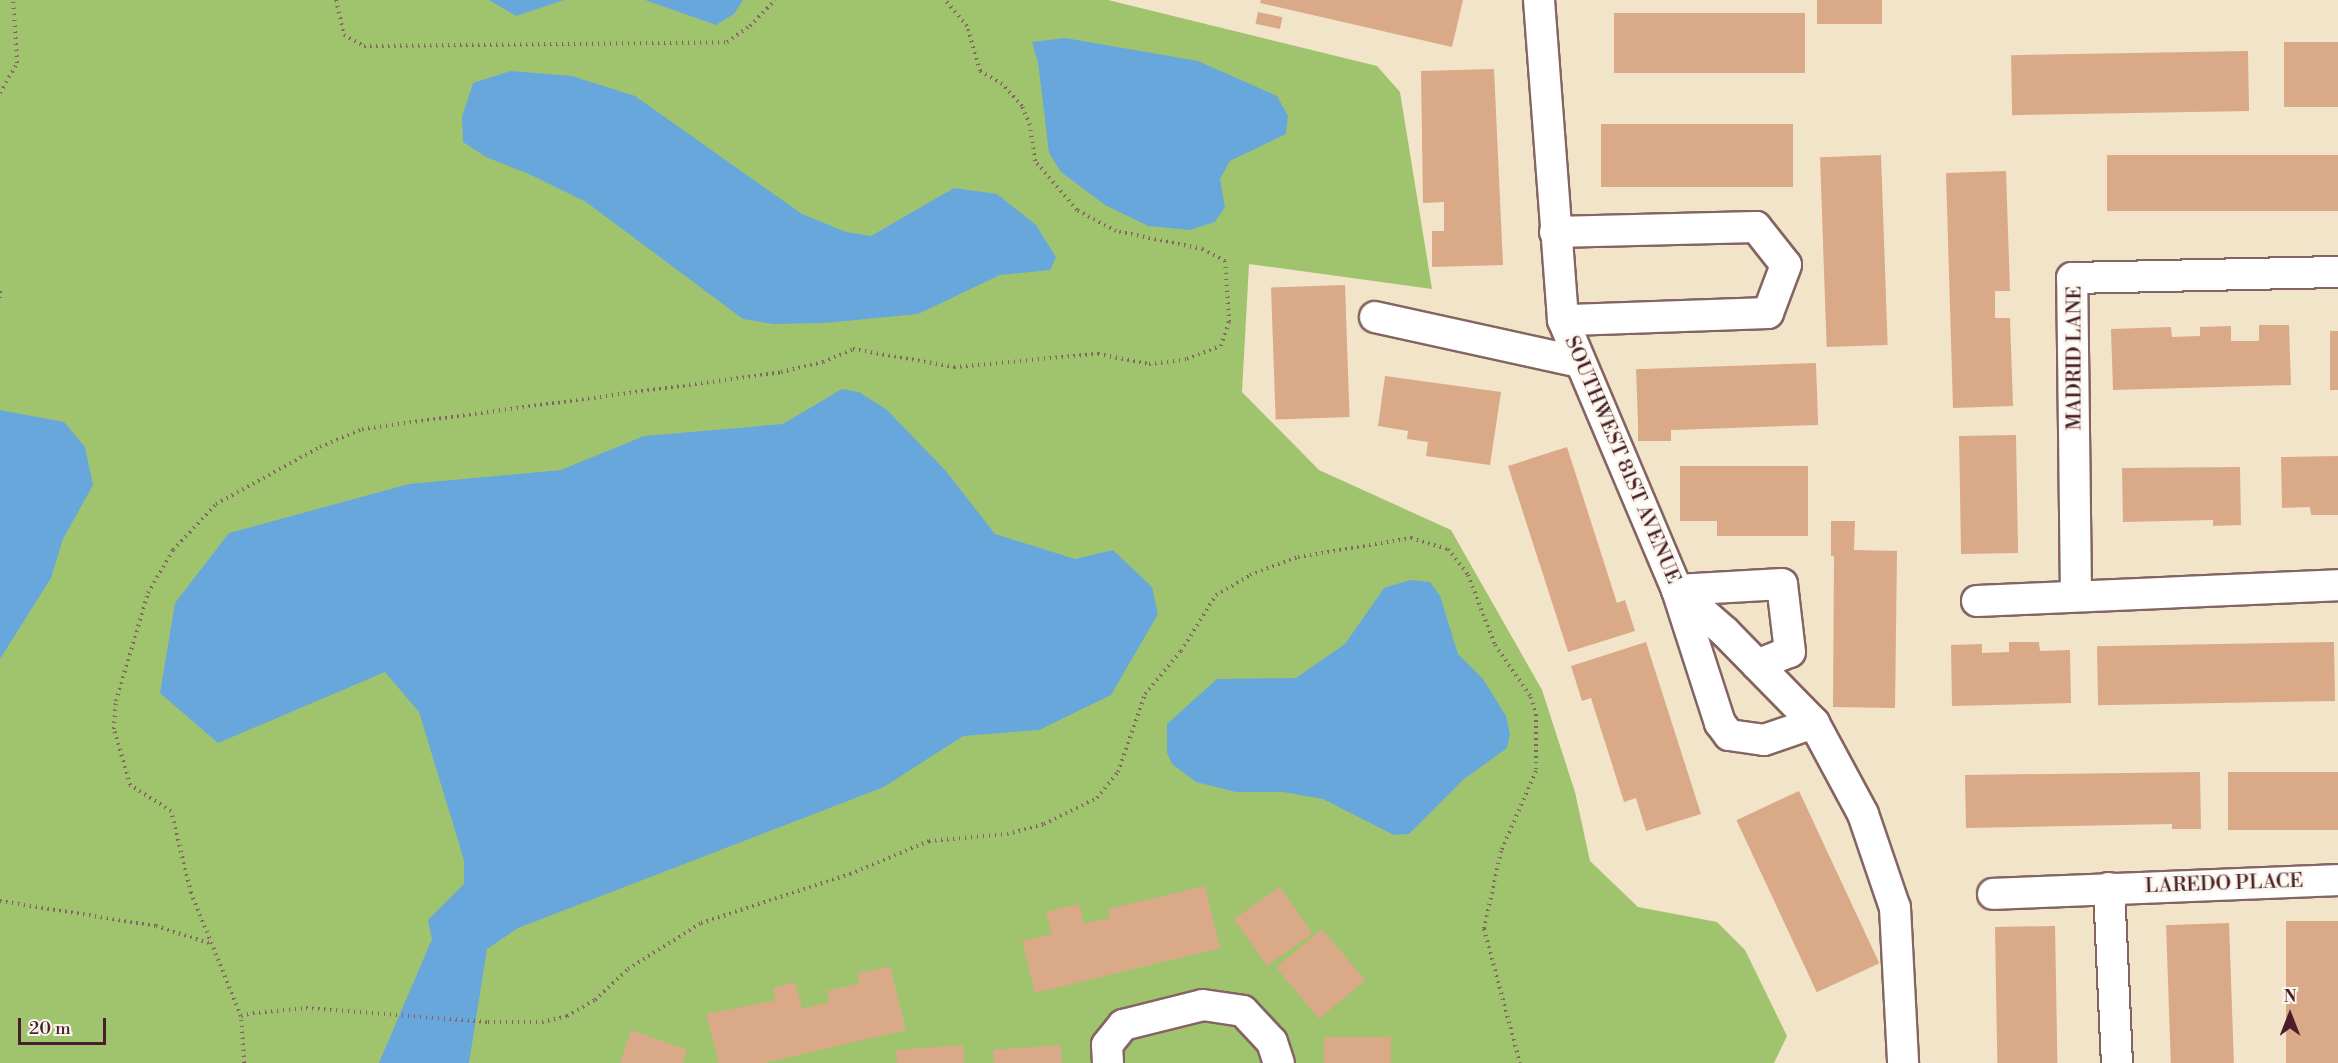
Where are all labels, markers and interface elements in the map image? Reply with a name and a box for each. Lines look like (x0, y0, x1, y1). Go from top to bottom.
street label: MADRID LANE (2063, 286, 2087, 430)
street label: SOUTHWEST 81ST AVENUE (1559, 333, 1685, 587)
street label: LAREDO PLACE (2144, 869, 2304, 899)
north arrow (2260, 985, 2320, 1045)
text: N (2284, 987, 2296, 1007)
scale bar (21, 1006, 110, 1044)
text: 20 m (29, 1017, 71, 1040)

